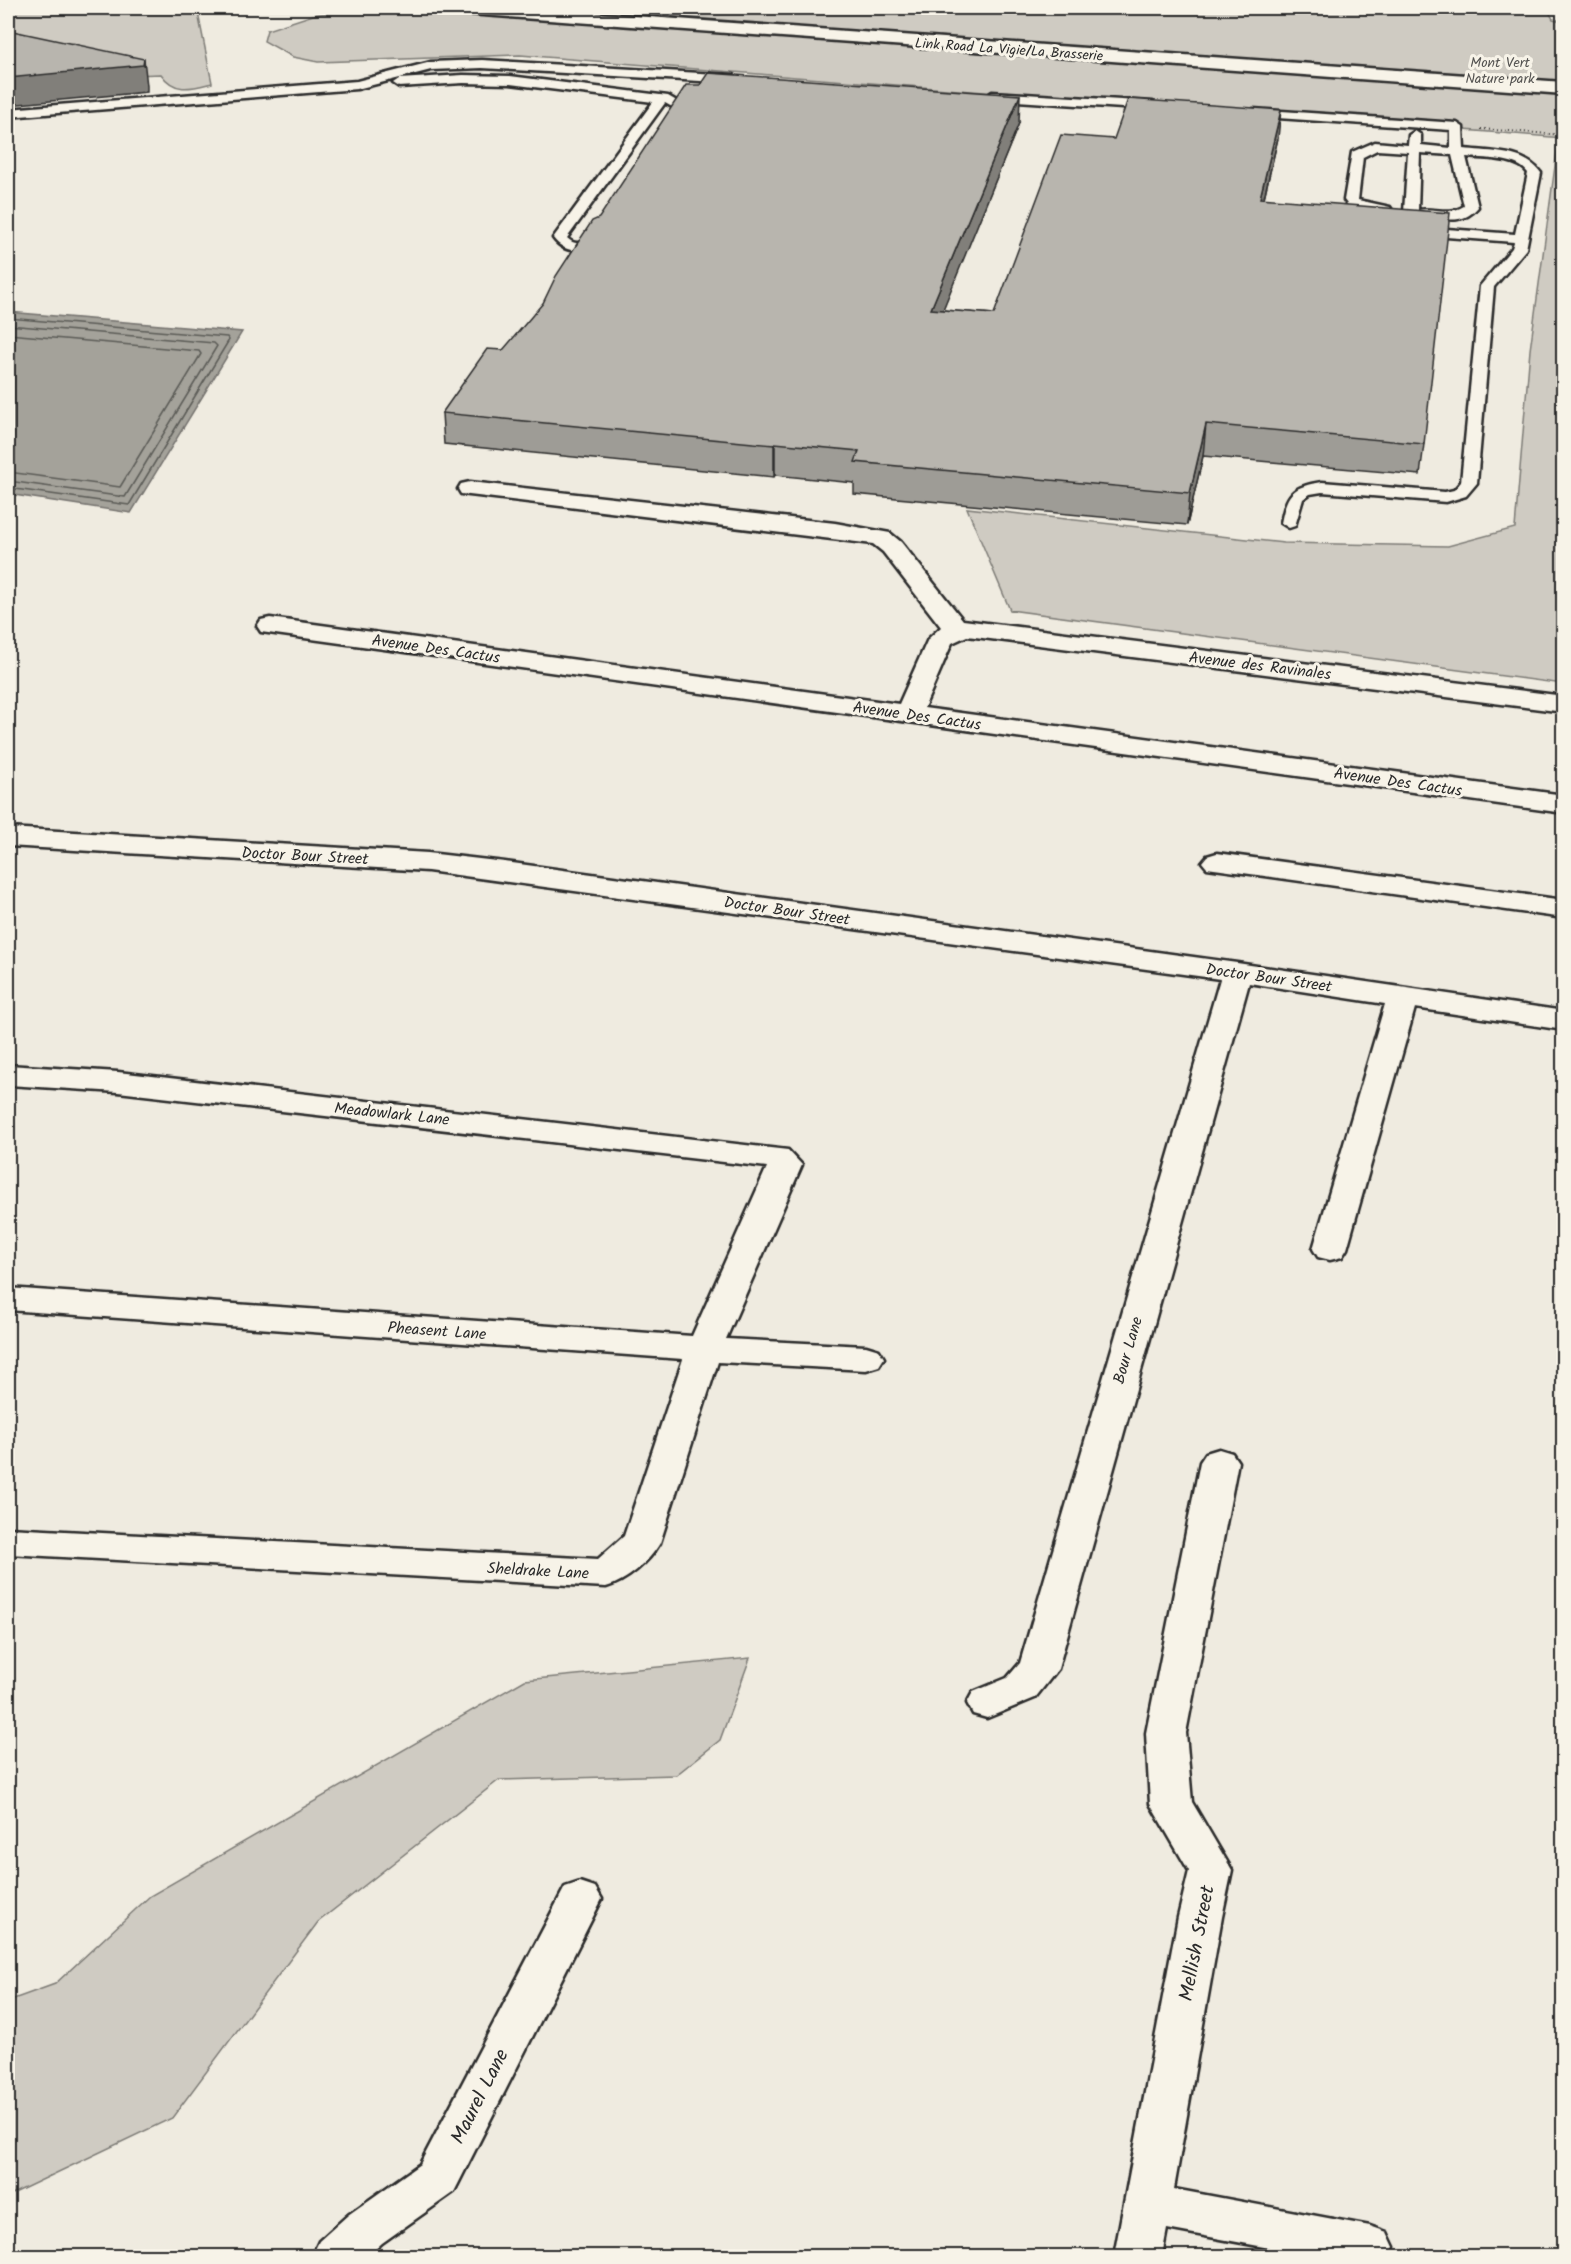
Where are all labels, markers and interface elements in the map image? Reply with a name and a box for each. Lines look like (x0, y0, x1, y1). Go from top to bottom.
street label: Link Road La Vigie/La Brasserie (914, 32, 1104, 68)
park label: Mont Vert Nature park (1465, 52, 1535, 90)
street label: Avenue Des Cactus (370, 628, 502, 671)
street label: Avenue des Ravinales (1187, 645, 1333, 688)
street label: Avenue Des Cactus (851, 695, 983, 738)
street label: Avenue Des Cactus (1332, 761, 1464, 804)
street label: Doctor Bour Street (241, 841, 370, 872)
street label: Doctor Bour Street (722, 890, 852, 933)
street label: Doctor Bour Street (1204, 957, 1334, 1000)
street label: Meadowlark Lane (333, 1096, 451, 1133)
street label: Bour Lane (1107, 1314, 1150, 1387)
street label: Pheasent Lane (387, 1316, 487, 1347)
street label: Sheldrake Lane (486, 1556, 590, 1587)
street label: Mellish Street (1171, 1882, 1225, 2004)
street label: Maurel Lane (443, 2044, 518, 2150)

